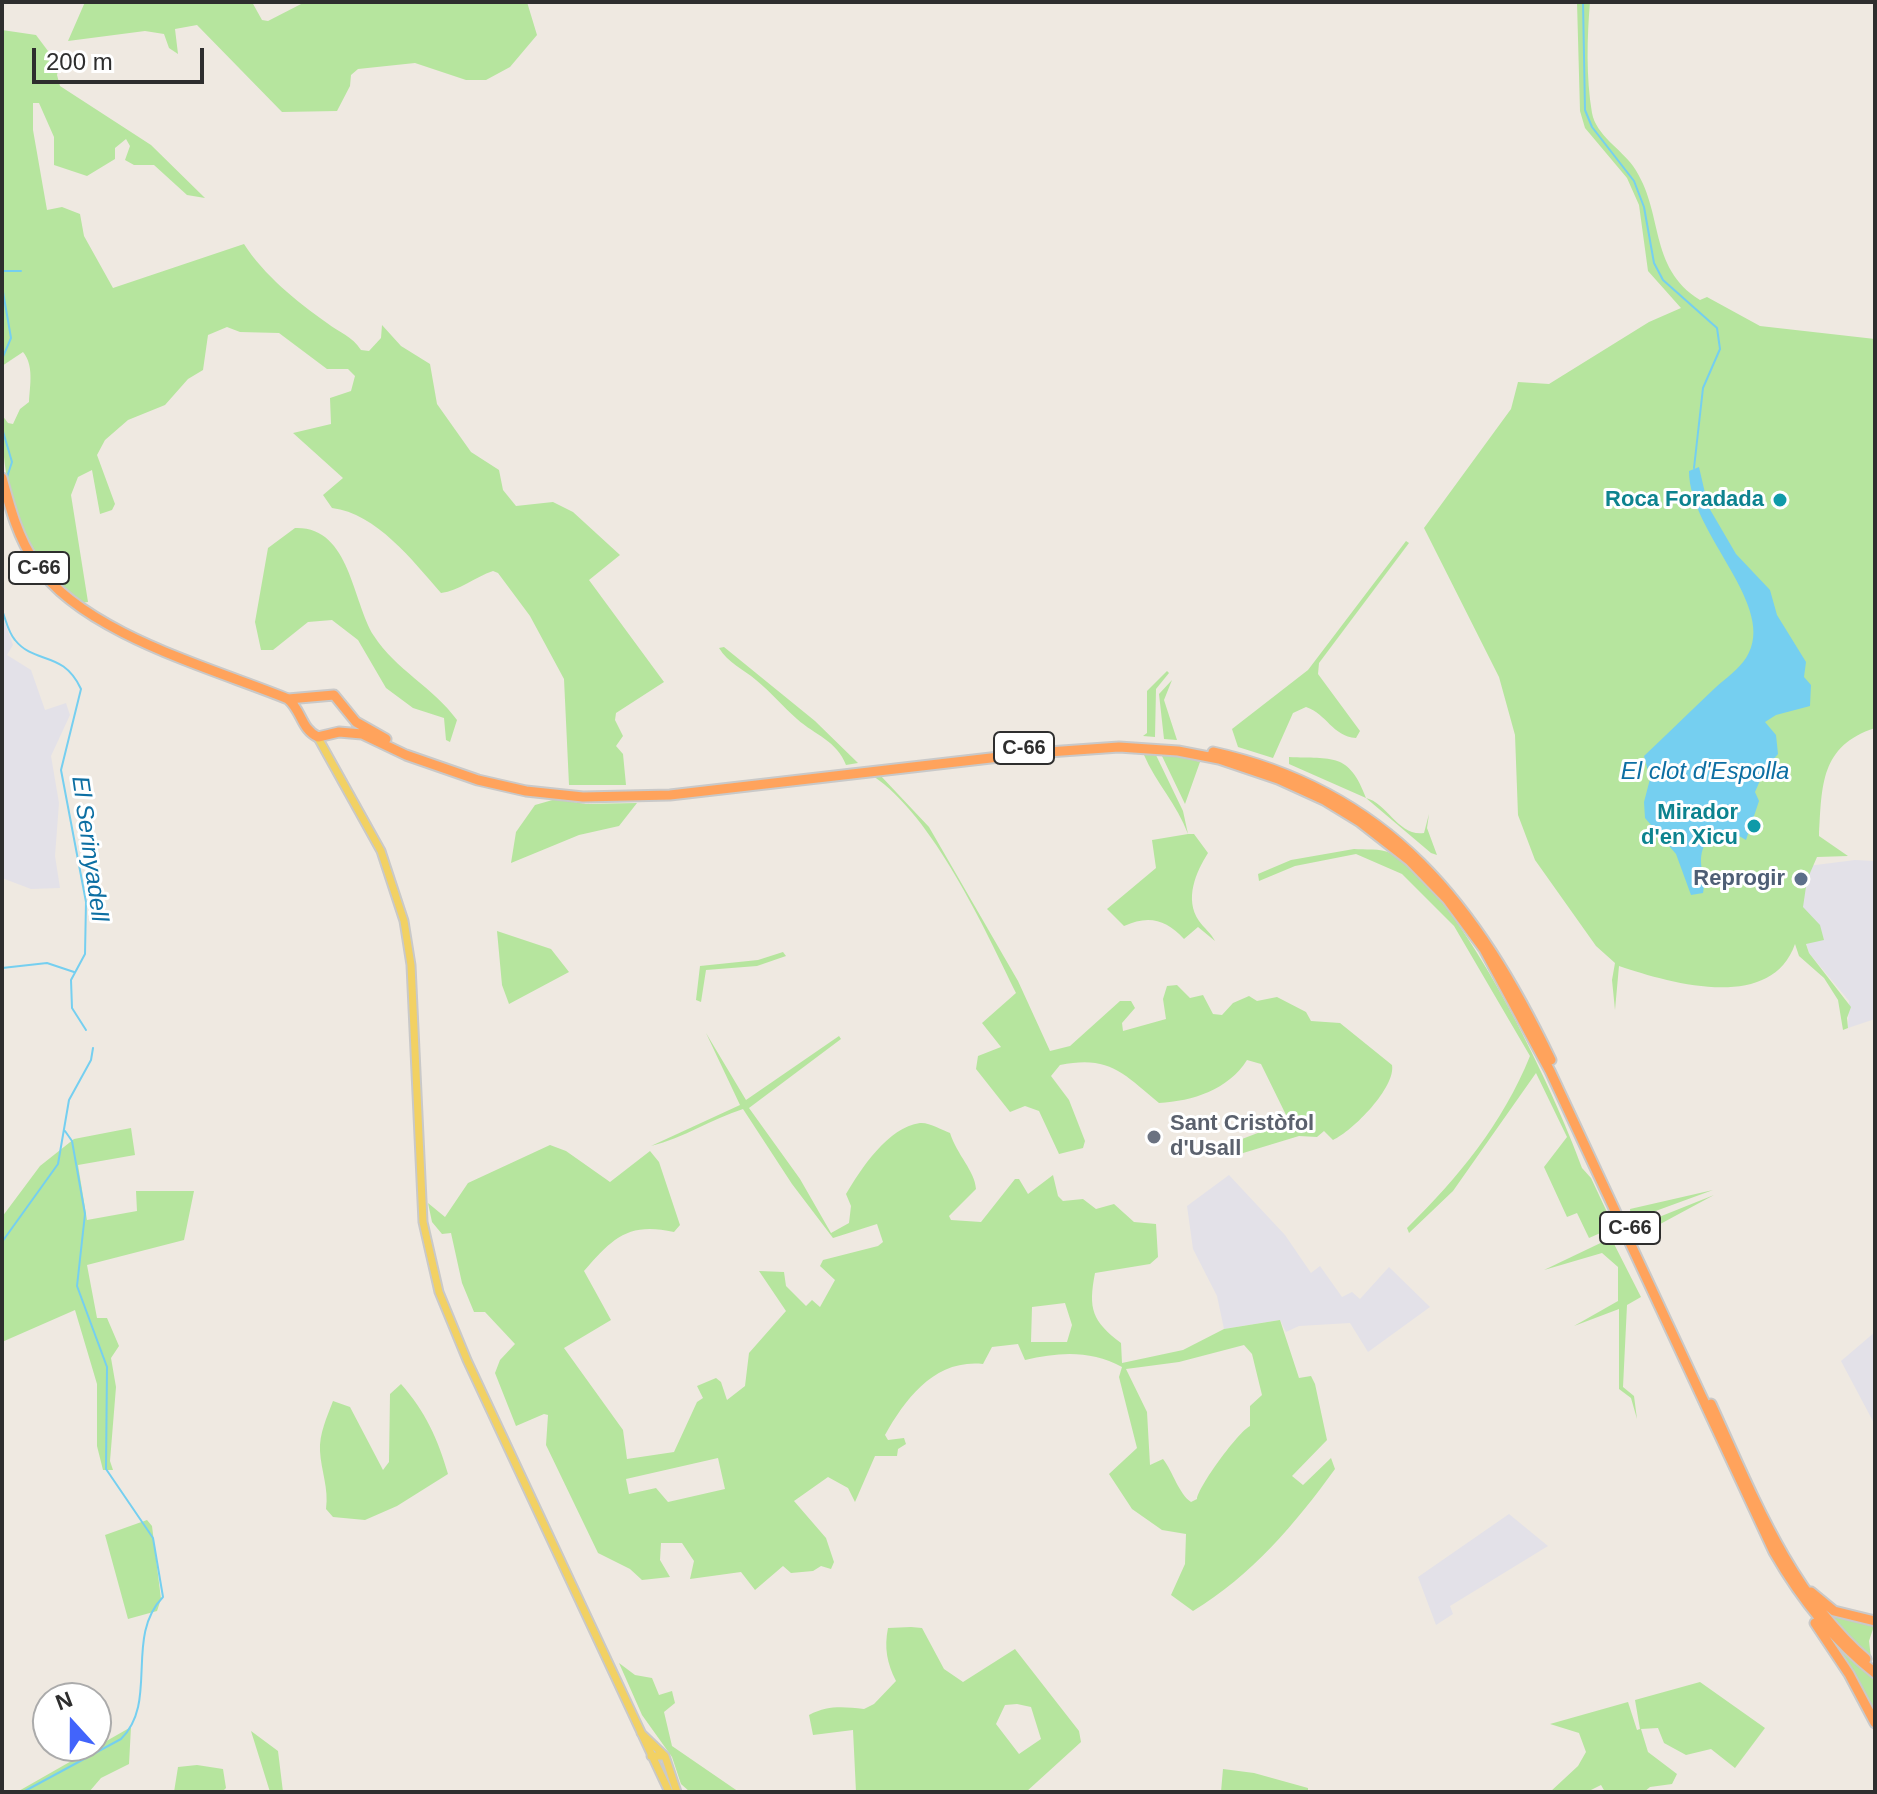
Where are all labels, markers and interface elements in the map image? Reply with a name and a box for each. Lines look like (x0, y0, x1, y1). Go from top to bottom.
scale bar (36, 32, 208, 82)
text: 200 m (46, 48, 113, 75)
place label: Roca Foradada (1605, 487, 1764, 513)
marker: Roca Foradada (1771, 491, 1789, 509)
road number: C-66 (9, 552, 69, 584)
road number: C-66 (994, 732, 1054, 764)
water label: El clot d'Espolla (1621, 758, 1789, 786)
water label: El Serinyadell (65, 774, 113, 924)
place label: Mirador d'en Xicu (1641, 800, 1738, 852)
marker: Mirador d'en Xicu (1745, 817, 1763, 835)
place label: Reprogir (1693, 866, 1785, 892)
marker: Reprogir (1792, 870, 1810, 888)
place label: Sant Cristòfol d'Usall (1170, 1111, 1314, 1162)
marker: Sant Cristòfol d'Usall (1145, 1128, 1163, 1146)
road number: C-66 (1600, 1212, 1660, 1244)
north arrow (32, 1682, 112, 1762)
text: N (52, 1686, 76, 1716)

